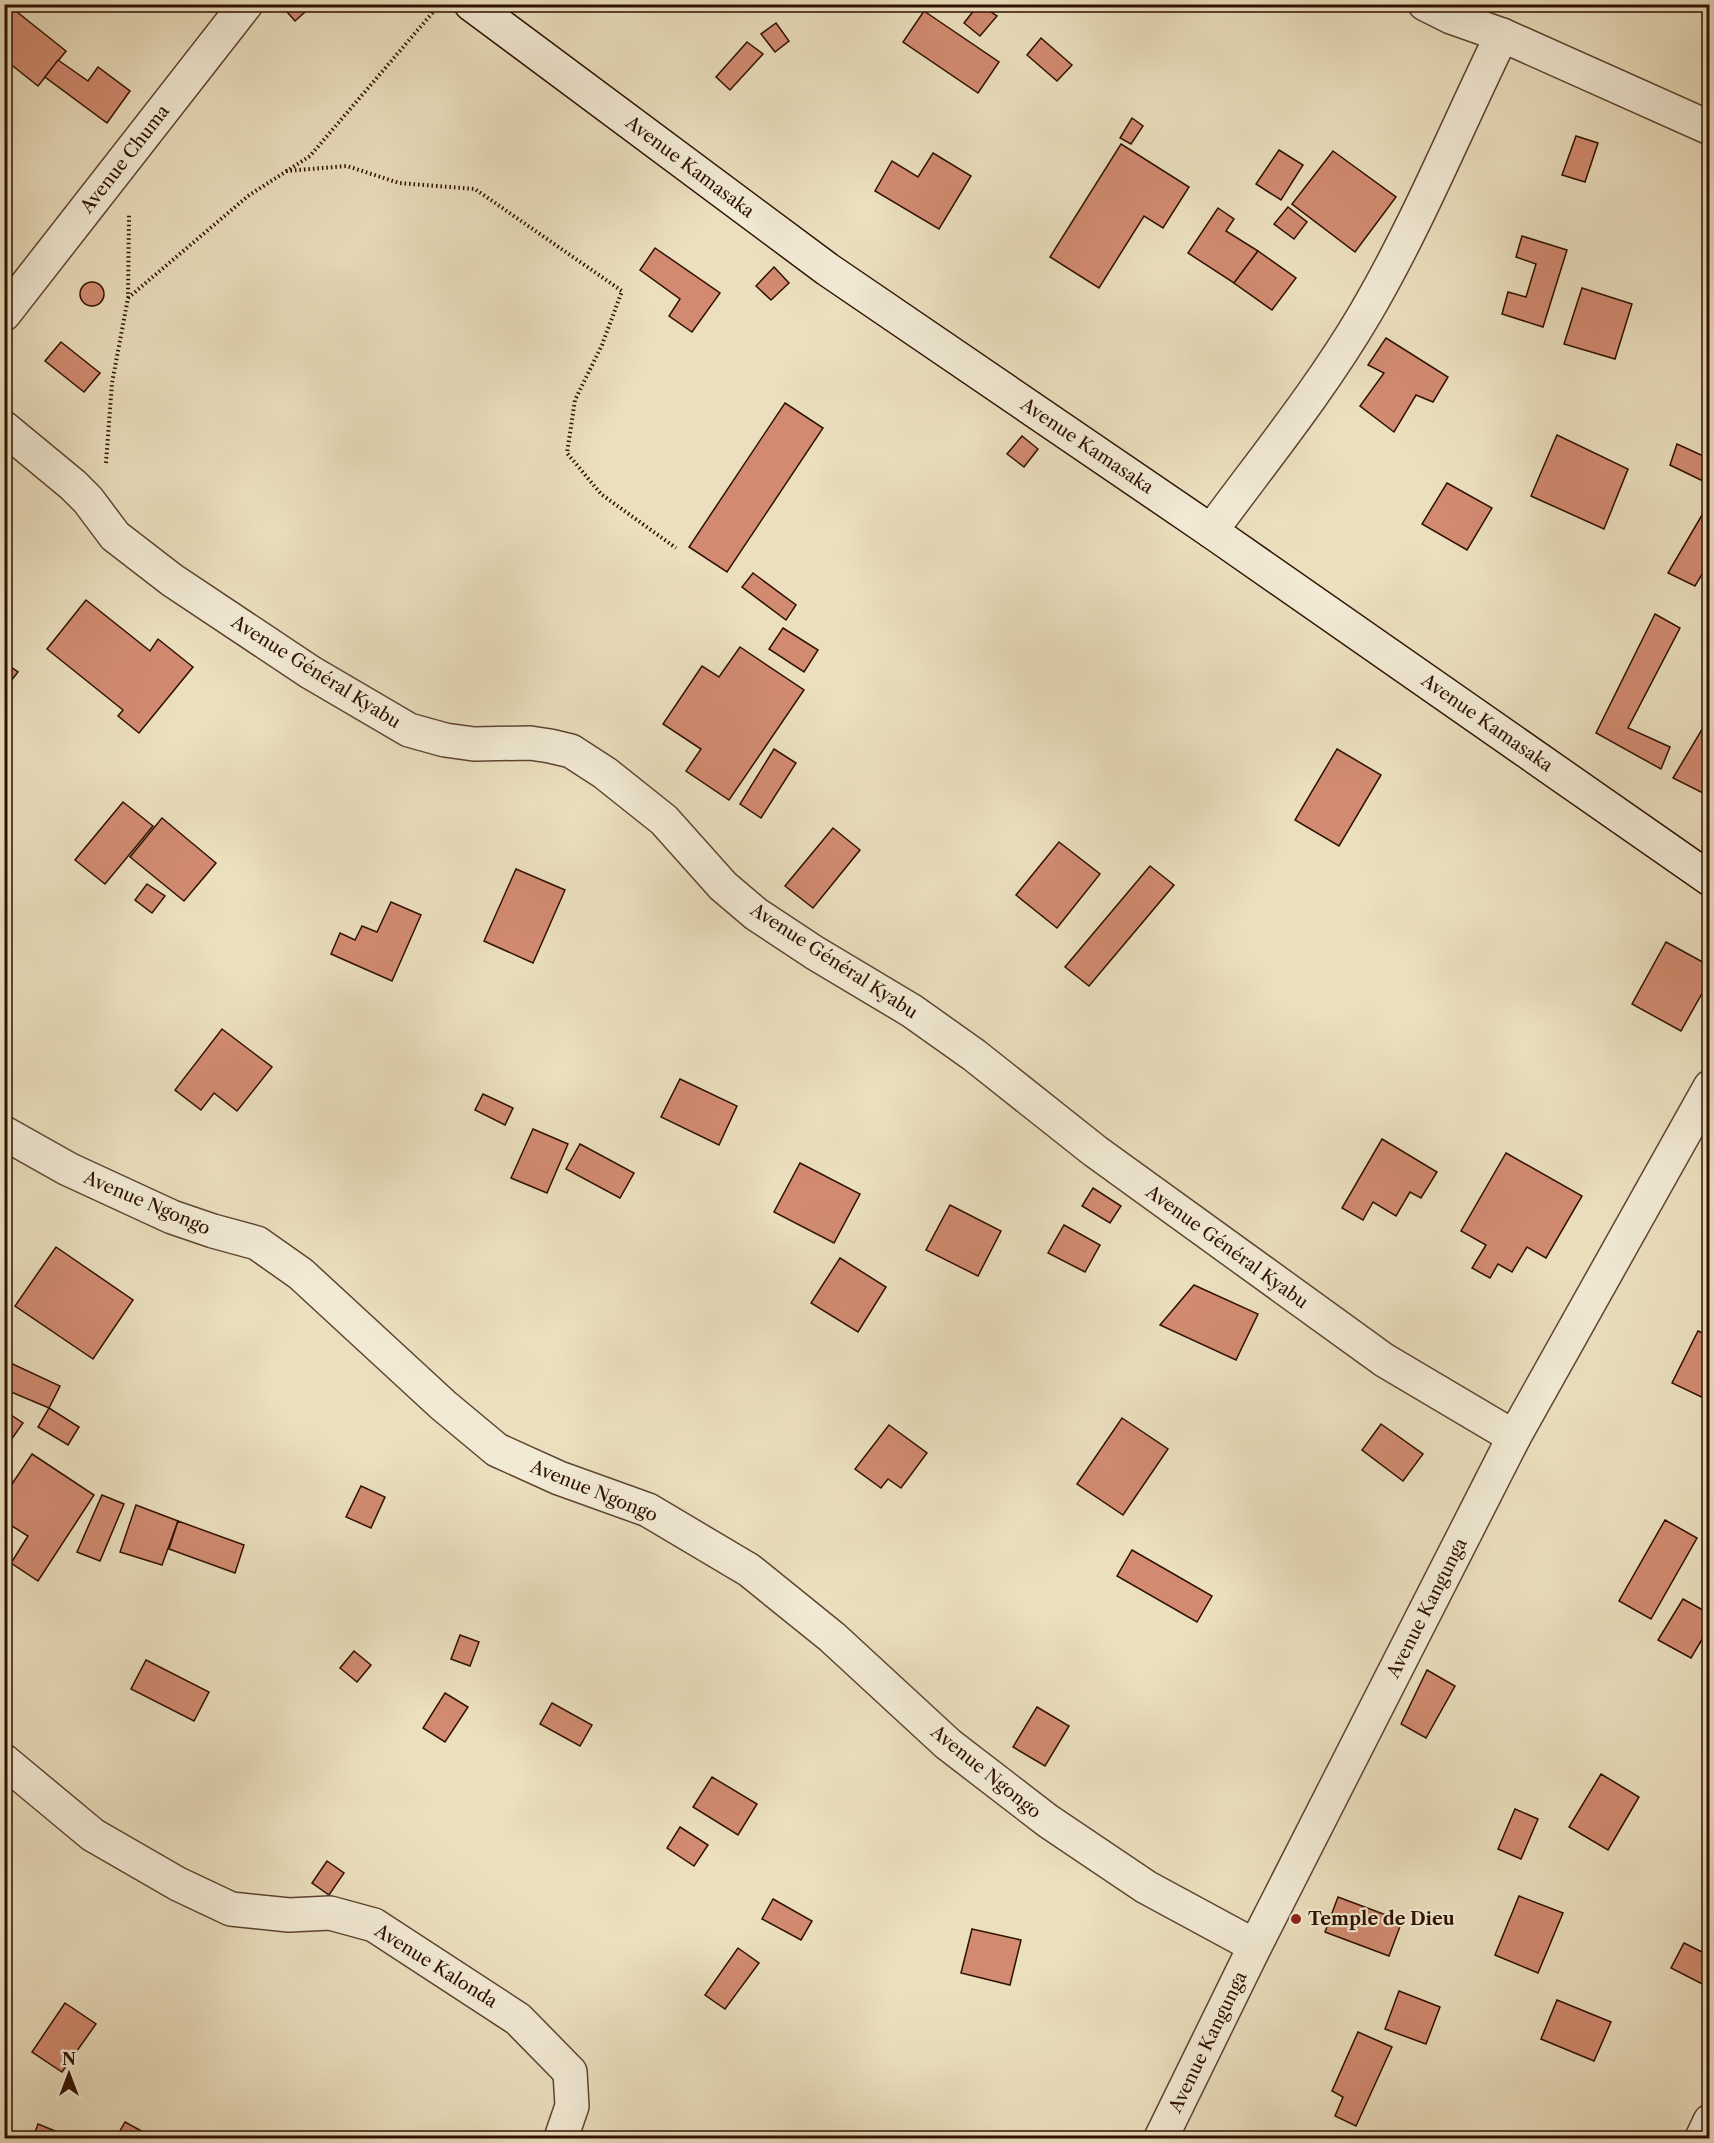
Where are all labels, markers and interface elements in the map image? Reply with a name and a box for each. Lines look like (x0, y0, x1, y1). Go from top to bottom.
street label: Avenue Chuma (75, 100, 174, 218)
street label: Avenue Kamasaka (621, 111, 759, 223)
street label: Avenue Kamasaka (1016, 393, 1158, 499)
street label: Avenue Général Kyabu (227, 610, 405, 733)
street label: Avenue Kamasaka (1416, 669, 1557, 777)
street label: Avenue Général Kyabu (745, 898, 922, 1023)
street label: Avenue Ngongo (79, 1166, 214, 1240)
street label: Avenue Général Kyabu (1141, 1180, 1312, 1313)
street label: Avenue Ngongo (526, 1455, 661, 1527)
street label: Avenue Kangunga (1382, 1534, 1472, 1683)
street label: Avenue Ngongo (926, 1720, 1046, 1823)
place label: Temple de Dieu (1308, 1908, 1455, 1930)
marker: Temple de Dieu (1289, 1912, 1303, 1926)
street label: Avenue Kalonda (370, 1919, 502, 2013)
street label: Avenue Kangunga (1164, 1967, 1252, 2117)
north arrow (39, 2044, 99, 2104)
text: N (62, 2049, 76, 2069)

